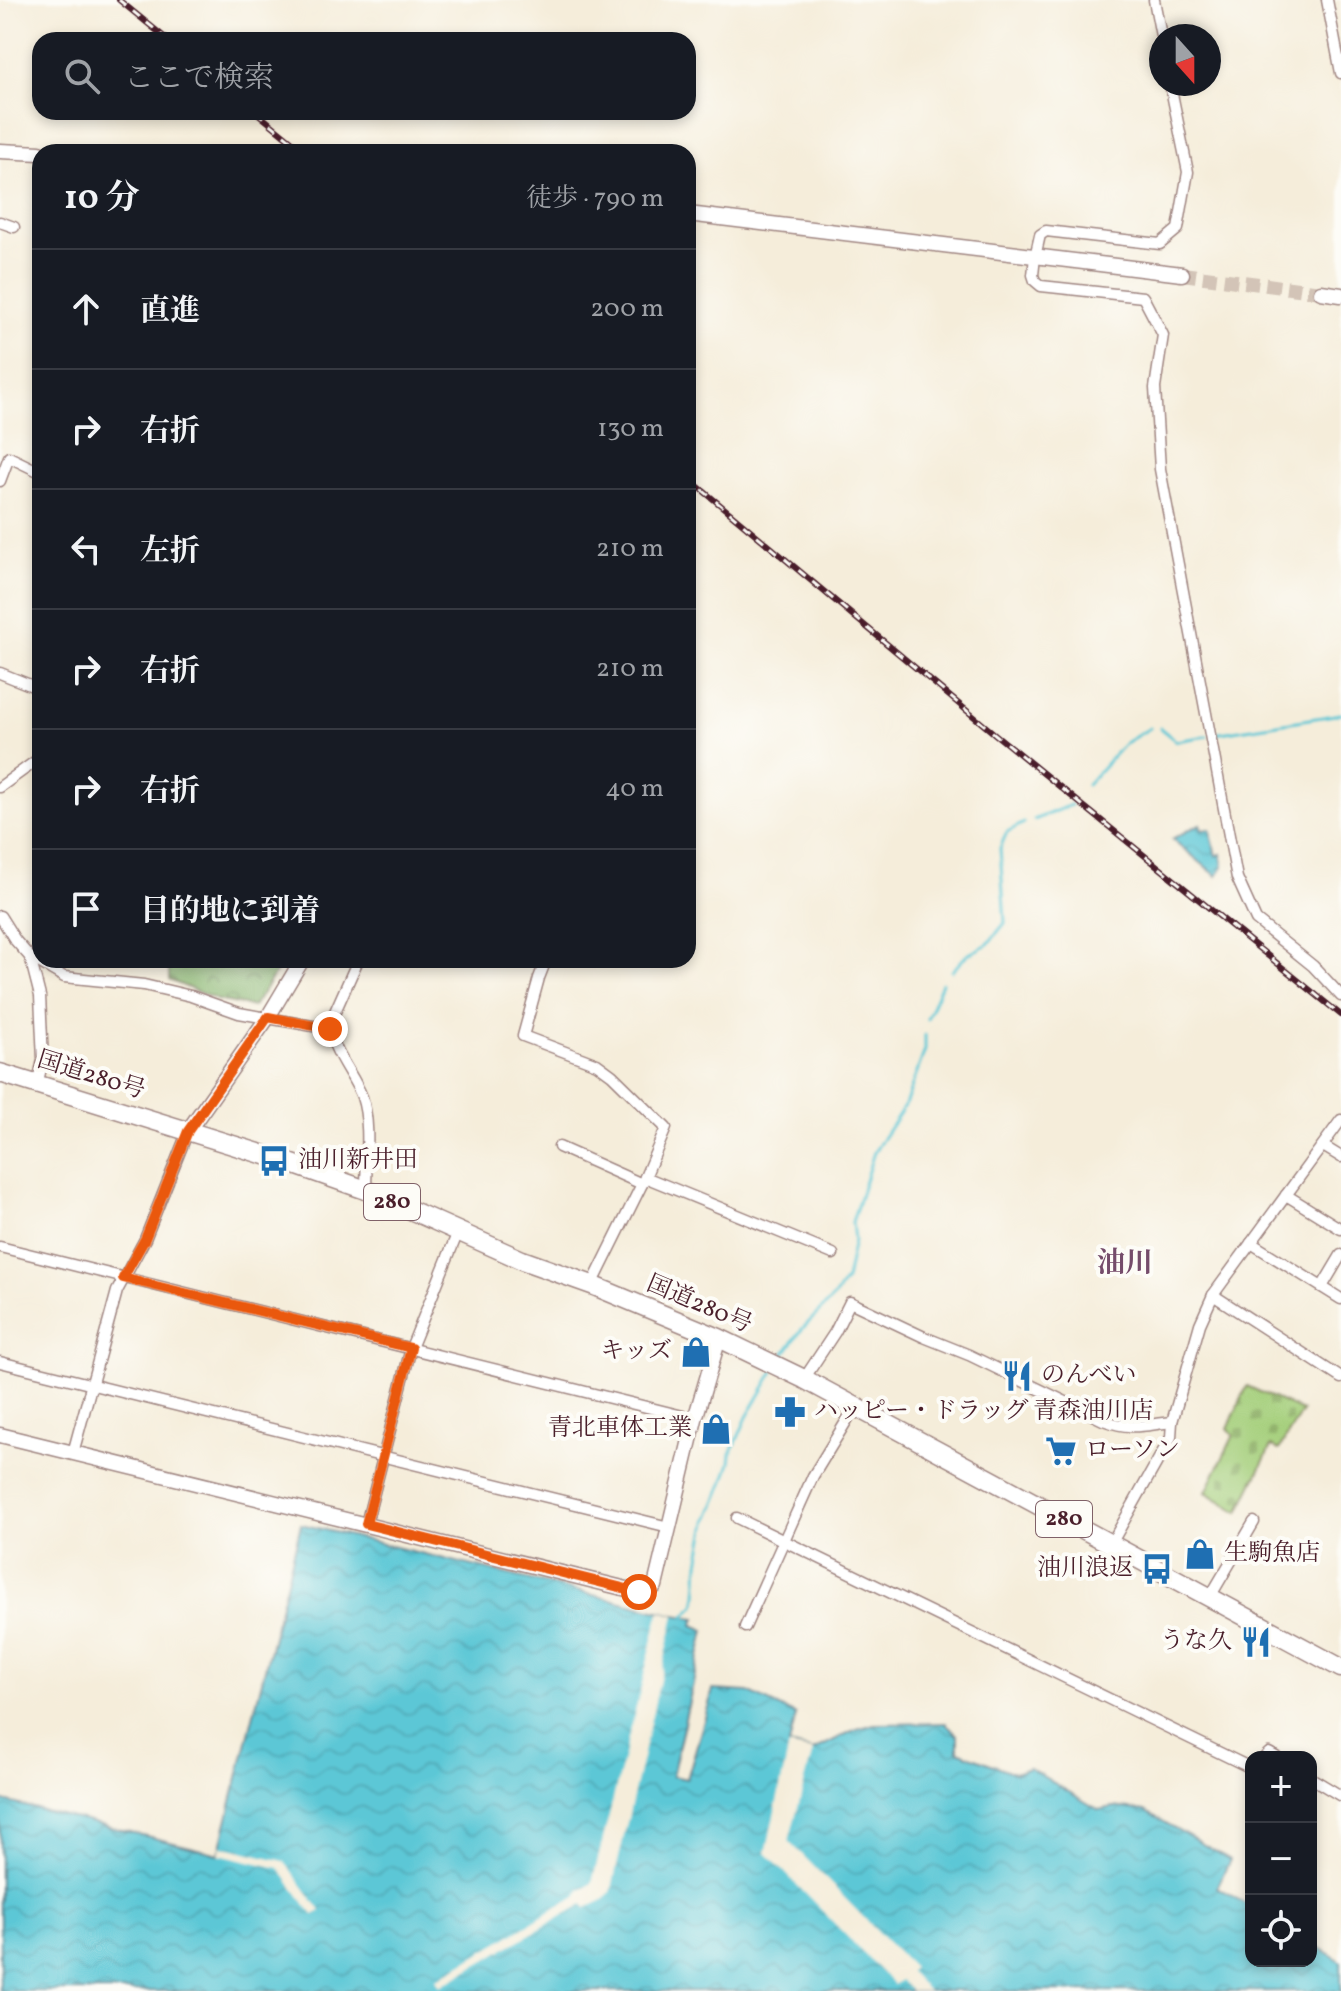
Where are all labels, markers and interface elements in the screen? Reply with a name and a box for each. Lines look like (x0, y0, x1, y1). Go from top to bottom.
north arrow (1149, 24, 1221, 96)
search box (32, 32, 696, 120)
icon: search (60, 54, 104, 98)
text: ここで検索 (124, 58, 274, 100)
text: 10 分 (64, 176, 139, 223)
text: 徒歩 · 790 m (526, 181, 664, 217)
icon: ahead (64, 287, 108, 331)
text: 直進 (140, 291, 200, 333)
text: 200 m (590, 291, 664, 327)
icon: right (64, 407, 108, 451)
text: 右折 (140, 411, 200, 453)
text: 130 m (597, 411, 664, 447)
icon: left (64, 527, 108, 571)
text: 左折 (140, 531, 200, 573)
text: 210 m (596, 531, 664, 567)
icon: right (64, 647, 108, 691)
text: 右折 (140, 651, 200, 693)
text: 210 m (596, 651, 664, 687)
icon: right (64, 767, 108, 811)
text: 右折 (140, 771, 200, 813)
text: 40 m (605, 771, 664, 807)
icon: arrive (64, 887, 108, 931)
text: 目的地に到着 (140, 891, 320, 933)
route end (312, 1011, 348, 1047)
street label: 国道280号 (33, 1043, 149, 1109)
bus stop icon: 油川新井田 (257, 1144, 291, 1178)
place label: 油川新井田 (298, 1144, 418, 1178)
road number: 280 (364, 1184, 420, 1220)
district label: 油川 (1097, 1245, 1153, 1284)
street label: 国道280号 (641, 1268, 757, 1342)
place label: キッズ (600, 1335, 672, 1369)
shop icon: キッズ (679, 1335, 713, 1369)
restaurant icon: のんべい (1000, 1359, 1034, 1393)
place label: のんべい (1041, 1359, 1137, 1393)
pharmacy icon: ハッピー・ドラッグ 青森油川店 (773, 1395, 807, 1429)
place label: ハッピー・ドラッグ 青森油川店 (814, 1395, 1153, 1429)
place label: 青北車体工業 (548, 1412, 692, 1446)
shop icon: 青北車体工業 (699, 1412, 733, 1446)
supermarket icon: ローソン (1044, 1434, 1078, 1468)
place label: ローソン (1085, 1434, 1180, 1468)
road number: 280 (1036, 1501, 1092, 1537)
shop icon: 生駒魚店 (1183, 1537, 1217, 1571)
place label: 生駒魚店 (1224, 1537, 1320, 1571)
place label: 油川浪返 (1037, 1552, 1133, 1586)
bus stop icon: 油川浪返 (1140, 1552, 1174, 1586)
route start (621, 1574, 657, 1610)
place label: うな久 (1160, 1625, 1232, 1659)
restaurant icon: うな久 (1239, 1625, 1273, 1659)
map controls (1245, 1751, 1317, 1967)
button: + (1245, 1751, 1317, 1823)
button: − (1245, 1823, 1317, 1895)
button: locate (1245, 1895, 1317, 1967)

